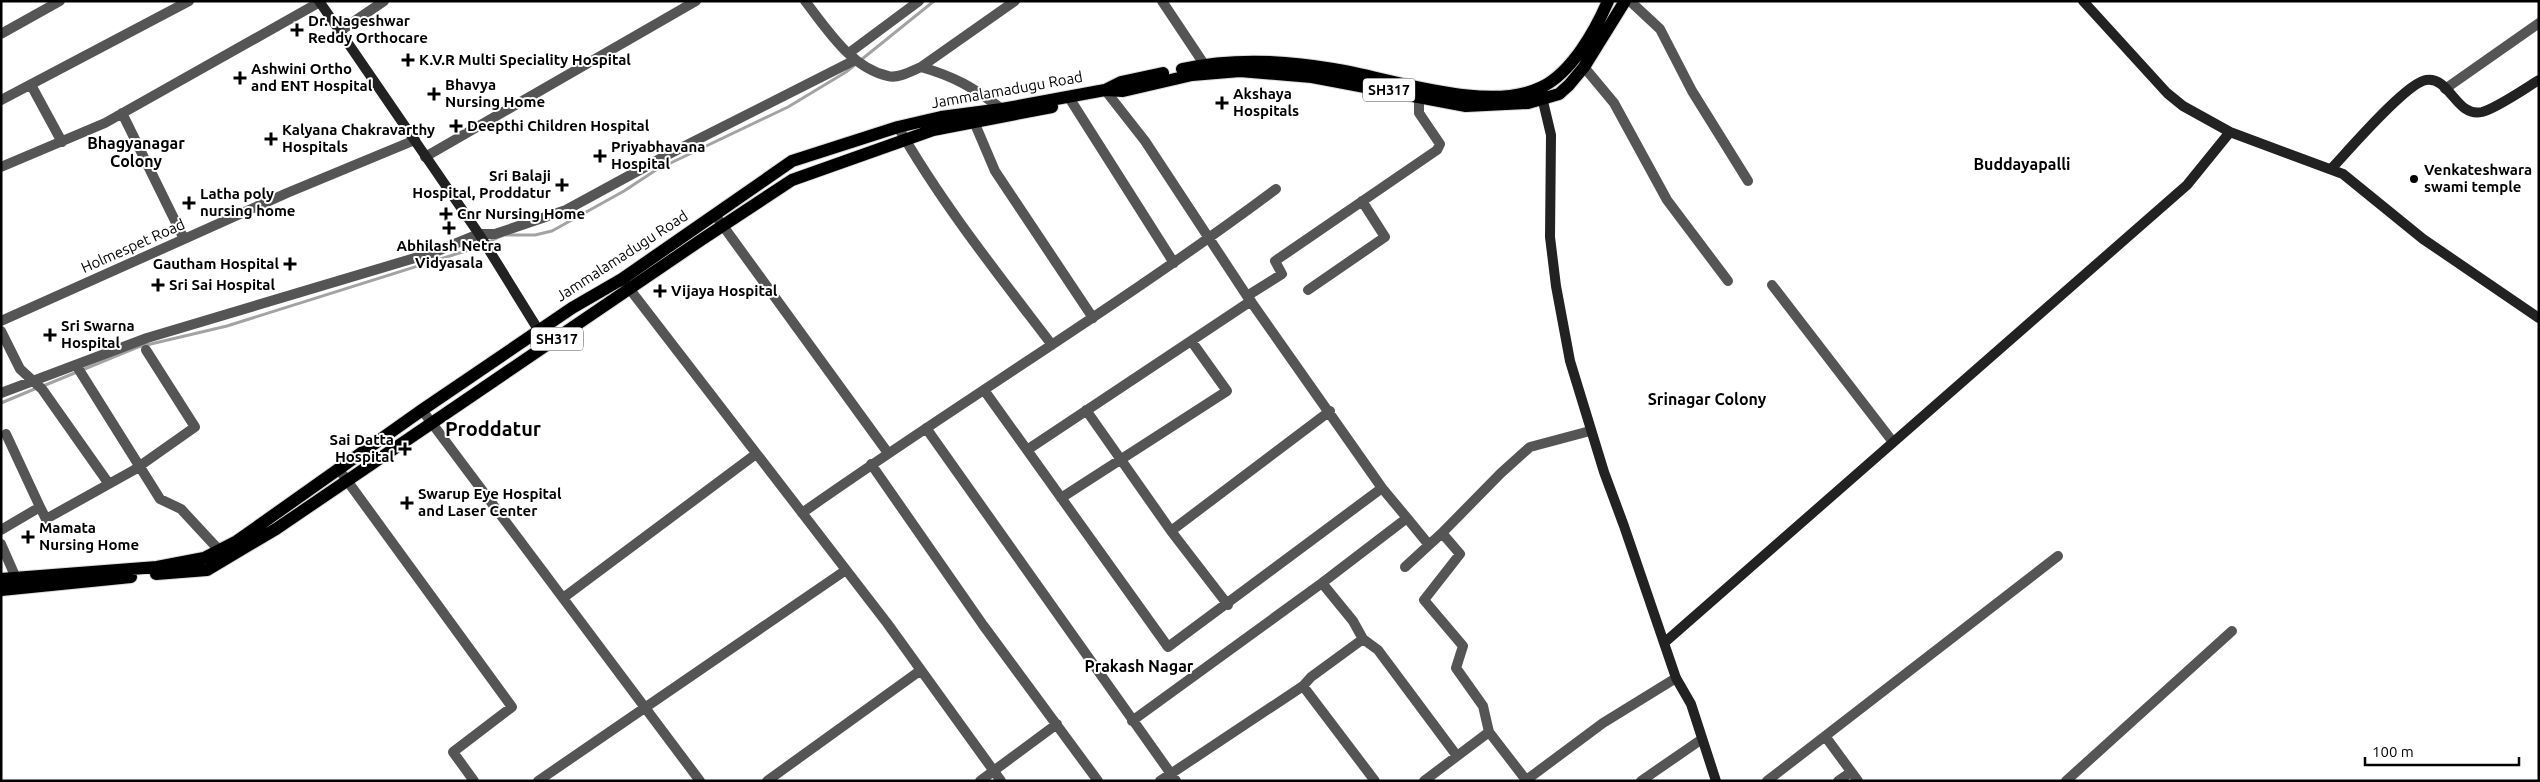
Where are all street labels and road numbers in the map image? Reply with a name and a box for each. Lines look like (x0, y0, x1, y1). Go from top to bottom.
street label: Jammalamadugu Road (930, 68, 1084, 111)
road number: SH317 (1363, 78, 1415, 102)
street label: Jammalamadugu Road (553, 207, 691, 305)
street label: Holmespet Road (78, 215, 187, 276)
road number: SH317 (531, 328, 583, 350)

